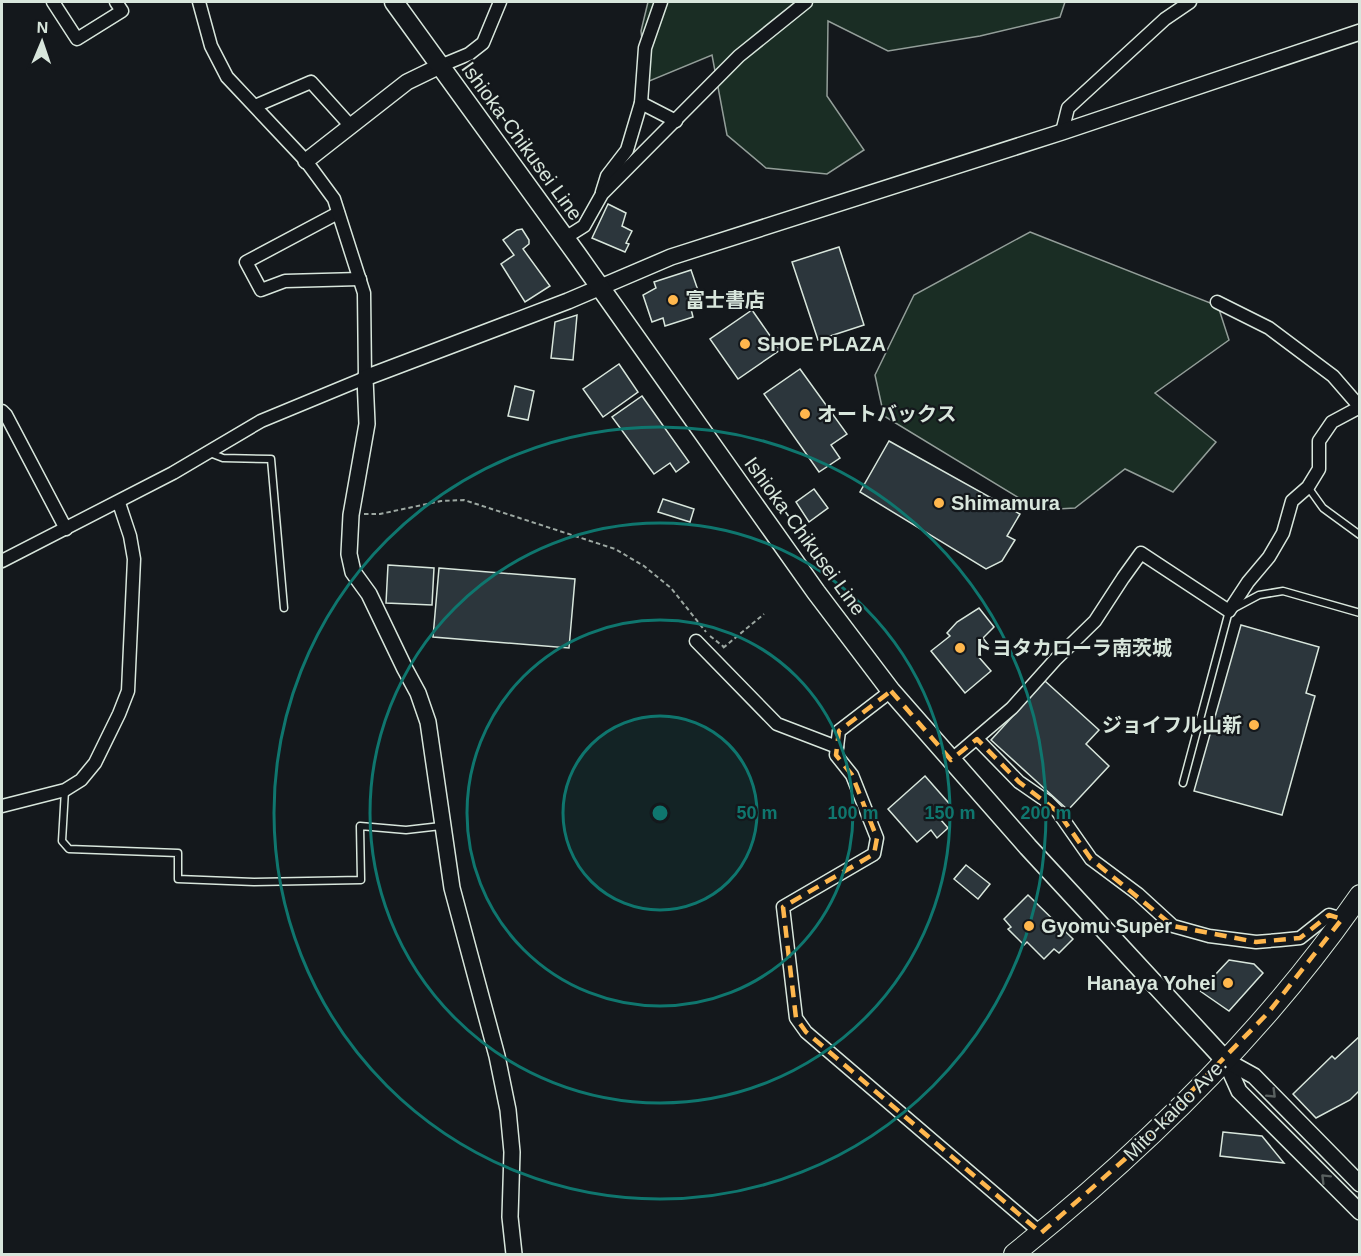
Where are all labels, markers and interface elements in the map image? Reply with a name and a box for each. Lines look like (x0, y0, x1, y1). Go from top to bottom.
north arrow (12, 12, 72, 72)
text: N (36, 19, 49, 36)
street label: Ishioka-Chikusei Line (457, 58, 587, 224)
place label: 富士書店 (685, 289, 765, 311)
marker: 富士書店 (666, 293, 680, 307)
place label: SHOE PLAZA (757, 333, 886, 355)
marker: SHOE PLAZA (738, 337, 752, 351)
place label: オートバックス (817, 403, 956, 425)
marker: オートバックス (798, 407, 812, 421)
street label: Ishioka-Chikusei Line (740, 453, 870, 619)
place label: Shimamura (951, 492, 1061, 514)
marker: Shimamura (932, 496, 946, 510)
place label: トヨタカローラ南茨城 (972, 637, 1172, 659)
marker: トヨタカローラ南茨城 (953, 641, 967, 655)
place label: ジョイフル山新 (1102, 714, 1242, 736)
marker: ジョイフル山新 (1247, 718, 1261, 732)
centre of rings (650, 803, 670, 823)
text: 50 m (736, 803, 778, 823)
text: 100 m (827, 803, 879, 823)
text: 150 m (924, 803, 976, 823)
text: 200 m (1020, 803, 1072, 823)
place label: Gyomu Super (1041, 915, 1172, 937)
marker: Gyomu Super (1022, 919, 1036, 933)
place label: Hanaya Yohei (1087, 972, 1216, 994)
marker: Hanaya Yohei (1221, 976, 1235, 990)
street label: Mito-kaido Ave. (1119, 1053, 1231, 1165)
one-way arrow (1264, 1087, 1275, 1098)
one-way arrow (1322, 1175, 1333, 1186)

